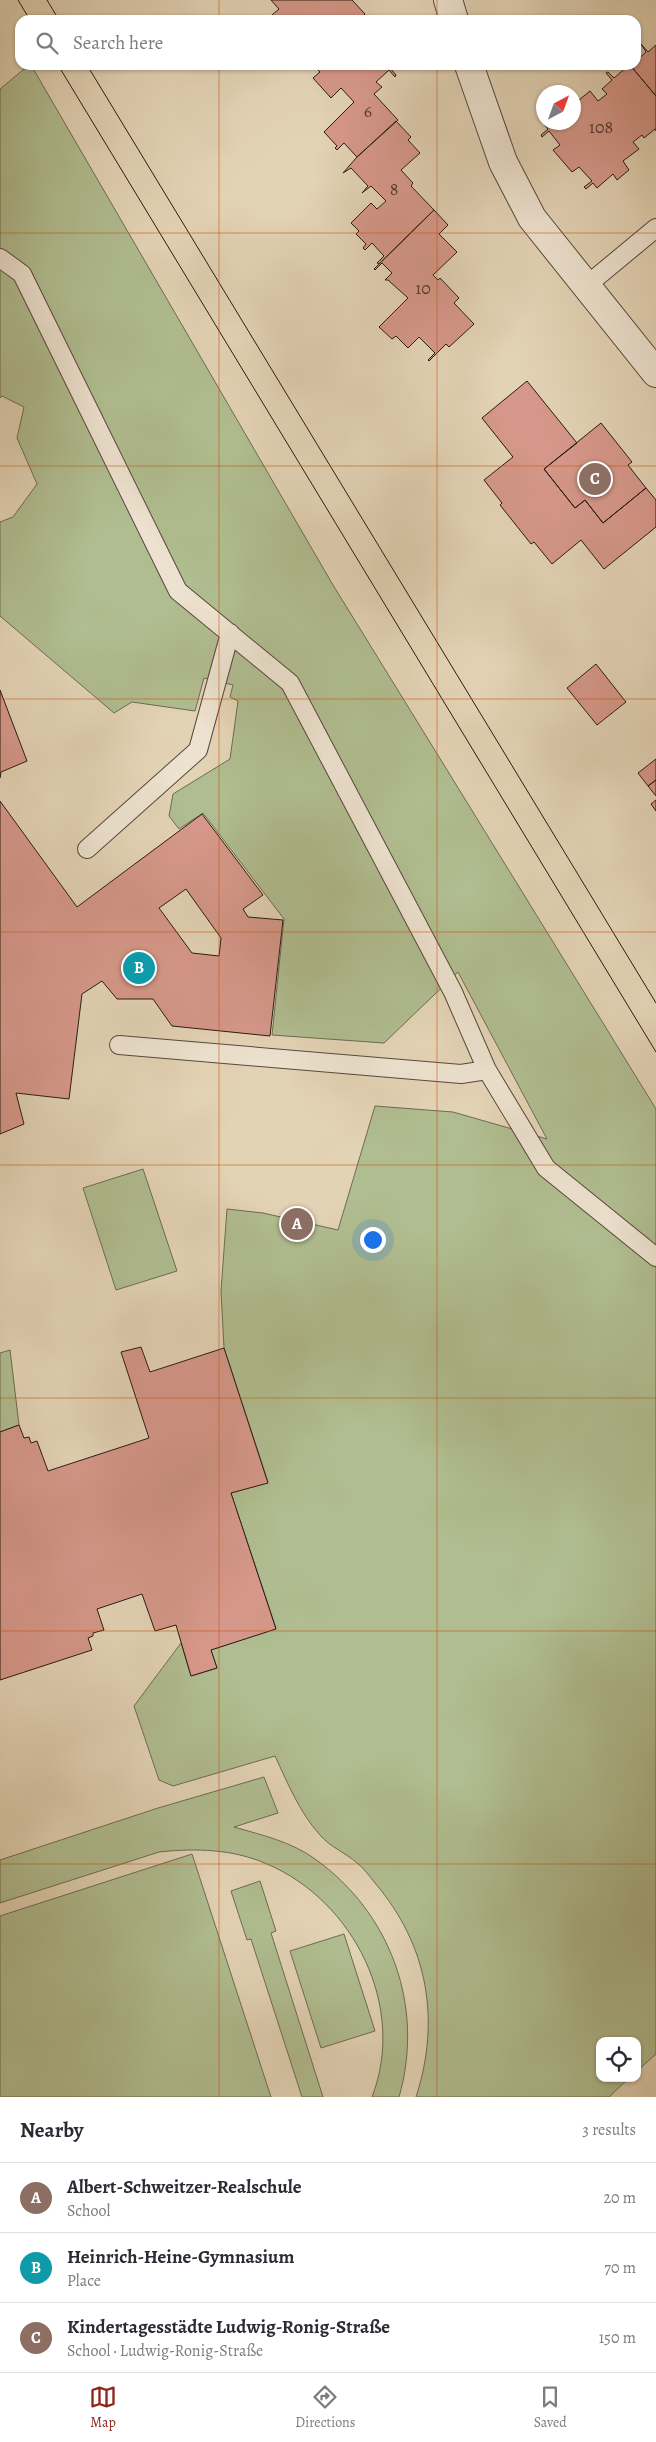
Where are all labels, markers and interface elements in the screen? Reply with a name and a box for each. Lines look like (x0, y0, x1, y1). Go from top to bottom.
search box (15, 15, 641, 70)
icon: search (33, 29, 61, 57)
text: Search here (73, 30, 163, 56)
north arrow (536, 85, 581, 130)
house number: 6 (364, 99, 372, 123)
house number: 108 (589, 115, 613, 139)
house number: 8 (390, 177, 398, 201)
house number: 10 (415, 276, 431, 300)
pin: C (579, 460, 611, 498)
pin: B (123, 949, 155, 987)
pin: A (281, 1205, 313, 1243)
your location (360, 1227, 386, 1253)
map controls (596, 2037, 641, 2082)
button: locate (596, 2037, 641, 2082)
text: Nearby (20, 2116, 83, 2144)
text: 3 results (582, 2119, 636, 2141)
text: Albert-Schweitzer-Realschule (67, 2174, 302, 2200)
text: A (31, 2187, 41, 2209)
text: 20 m (603, 2187, 636, 2209)
text: School (67, 2200, 110, 2222)
text: Heinrich-Heine-Gymnasium (67, 2244, 294, 2270)
text: B (31, 2257, 41, 2279)
text: 70 m (604, 2257, 636, 2279)
text: Place (67, 2270, 101, 2292)
text: Kindertagesstädte Ludwig-Ronig-Straße (67, 2314, 390, 2340)
text: C (31, 2327, 41, 2349)
text: 150 m (599, 2327, 636, 2349)
text: School · Ludwig-Ronig-Straße (67, 2340, 263, 2362)
tab: Map (89, 2383, 117, 2432)
tab: Directions (295, 2383, 355, 2432)
tab: Saved (534, 2383, 567, 2432)

